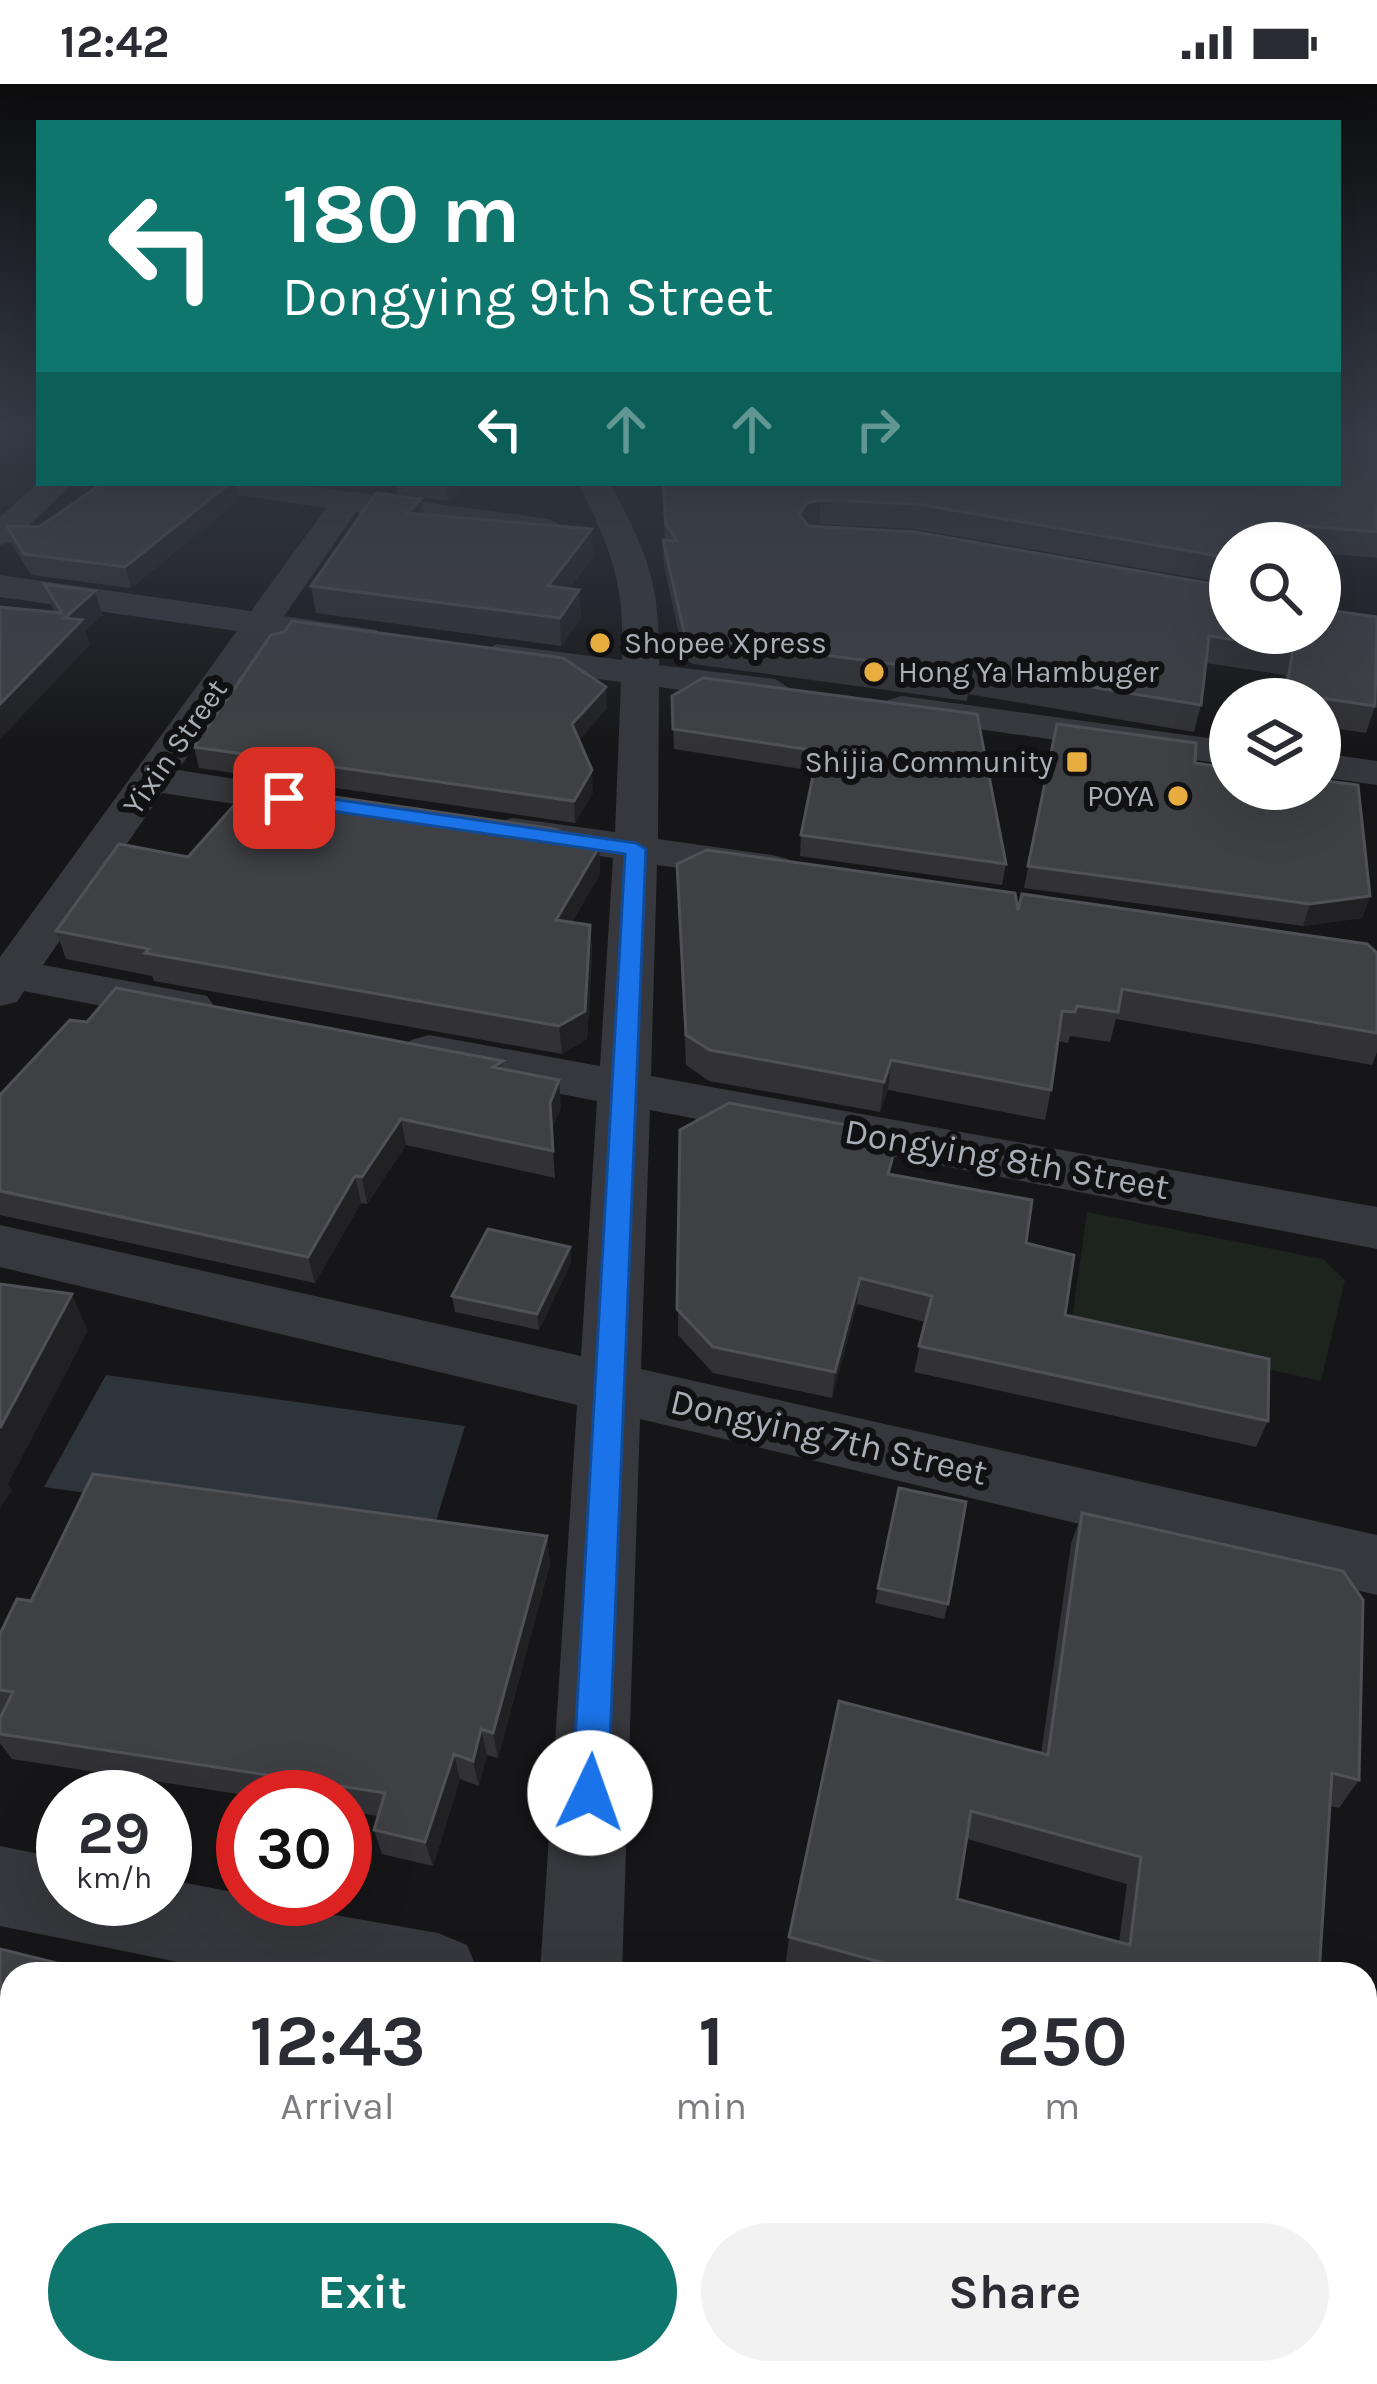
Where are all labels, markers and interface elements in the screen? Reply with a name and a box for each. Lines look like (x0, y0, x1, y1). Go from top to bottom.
text: 12:42 (60, 16, 169, 68)
text: 180 m (282, 165, 520, 263)
icon: left (84, 168, 240, 324)
text: Dongying 9th Street (282, 265, 773, 329)
icon: left (467, 396, 533, 462)
icon: ahead (593, 396, 659, 462)
icon: ahead (719, 396, 785, 462)
icon: right (845, 396, 911, 462)
map controls (1209, 522, 1341, 810)
button: search (1209, 522, 1341, 654)
place label: Shopee Xpress (624, 625, 827, 661)
marker: Shopee Xpress (587, 630, 613, 656)
place label: Hong Ya Hambuger (898, 654, 1159, 690)
marker: Hong Ya Hambuger (861, 659, 887, 685)
street label: Yixin Street (115, 672, 235, 822)
button: layers (1209, 678, 1341, 810)
place label: Shijia Community (804, 744, 1053, 780)
pin (233, 747, 335, 849)
marker: Shijia Community (1064, 749, 1090, 775)
icon: arrive (251, 765, 317, 831)
place label: POYA (1087, 778, 1154, 814)
marker: POYA (1165, 783, 1191, 809)
street label: Dongying 8th Street (841, 1110, 1173, 1208)
street label: Dongying 7th Street (667, 1380, 991, 1494)
position arrow (527, 1730, 653, 1856)
speed limit sign: 30 (216, 1770, 372, 1926)
text: 29 (78, 1798, 150, 1868)
text: km/h (76, 1860, 152, 1896)
text: 12:43 (250, 1999, 426, 2083)
text: 1 (698, 1999, 724, 2083)
text: 250 (996, 1999, 1127, 2083)
text: Arrival (281, 2083, 395, 2129)
text: min (675, 2083, 747, 2129)
text: m (1044, 2083, 1080, 2129)
button: Exit (48, 2223, 677, 2361)
button: Share (701, 2223, 1329, 2361)

